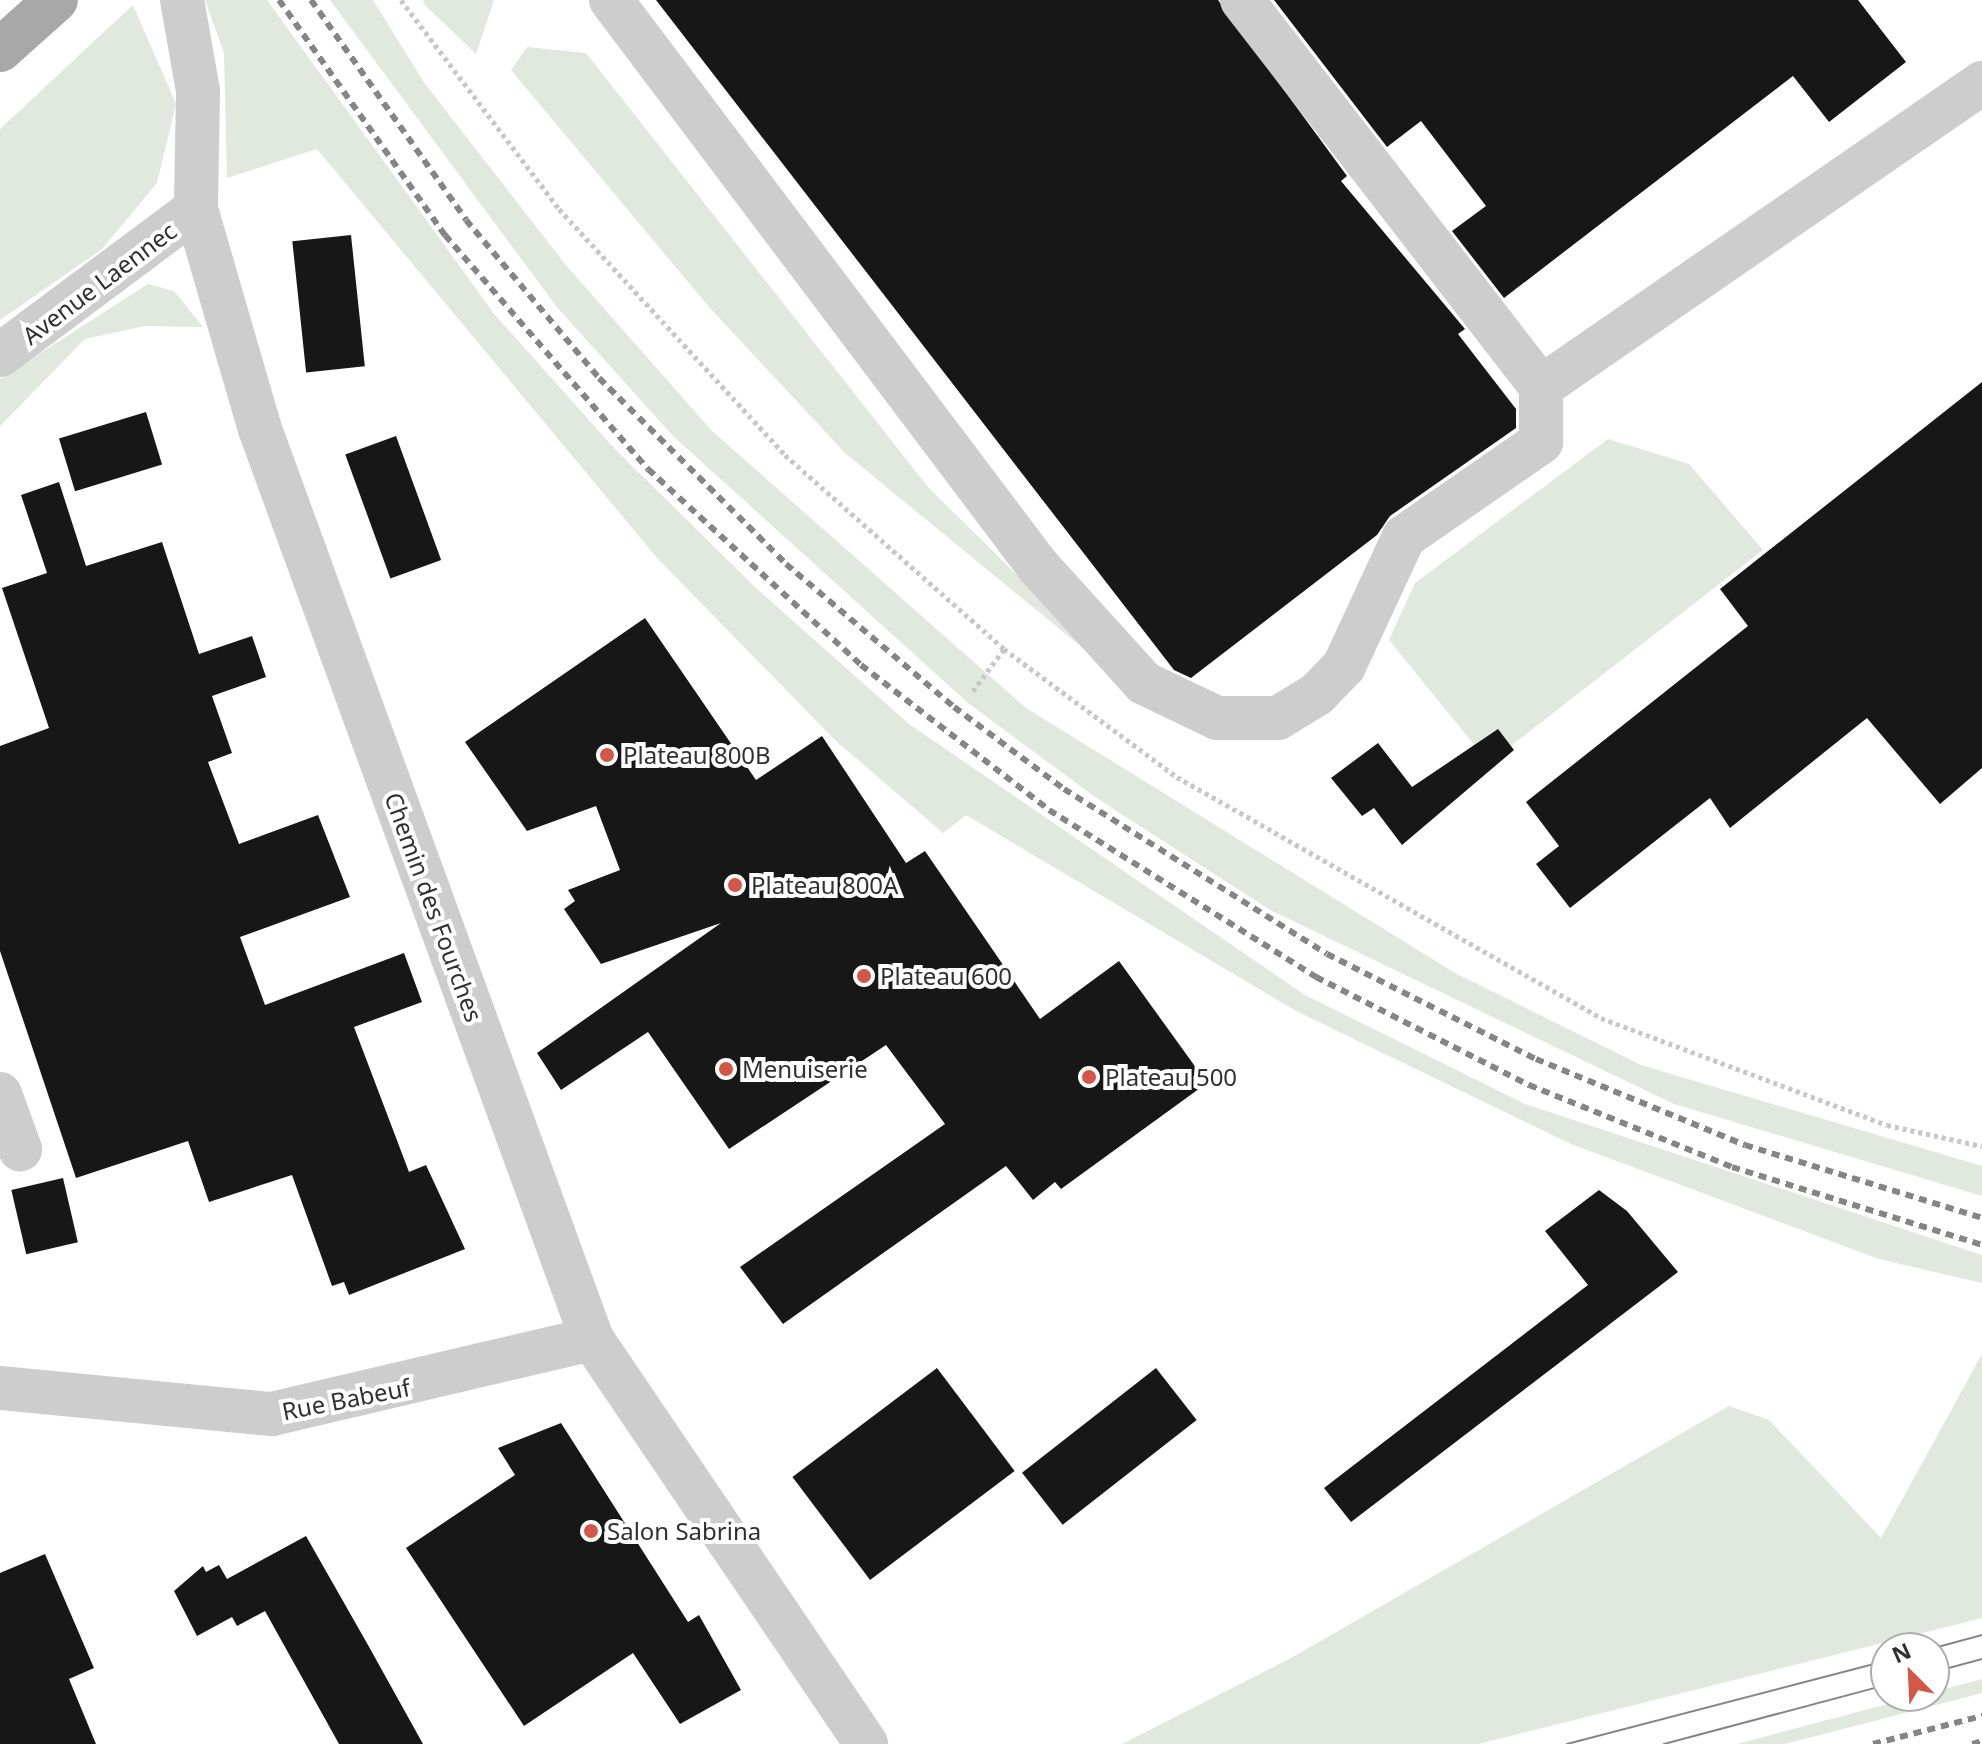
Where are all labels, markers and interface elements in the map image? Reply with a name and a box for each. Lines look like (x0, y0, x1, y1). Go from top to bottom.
street label: Avenue Laennec (17, 216, 181, 350)
place label: Plateau 800B (623, 741, 771, 769)
marker: Plateau 800B (598, 746, 616, 764)
street label: Chemin des Fourches (379, 788, 489, 1026)
place label: Plateau 800A (751, 871, 898, 899)
marker: Plateau 800A (726, 876, 744, 894)
place label: Plateau 600 (880, 962, 1012, 990)
marker: Plateau 600 (855, 967, 873, 985)
place label: Menuiserie (742, 1055, 868, 1083)
marker: Menuiserie (717, 1060, 735, 1078)
place label: Plateau 500 (1105, 1063, 1237, 1091)
marker: Plateau 500 (1080, 1068, 1098, 1086)
street label: Rue Babeuf (279, 1372, 413, 1426)
place label: Salon Sabrina (607, 1517, 761, 1545)
marker: Salon Sabrina (582, 1522, 600, 1540)
north arrow (1870, 1632, 1950, 1712)
text: N (1887, 1635, 1915, 1669)

